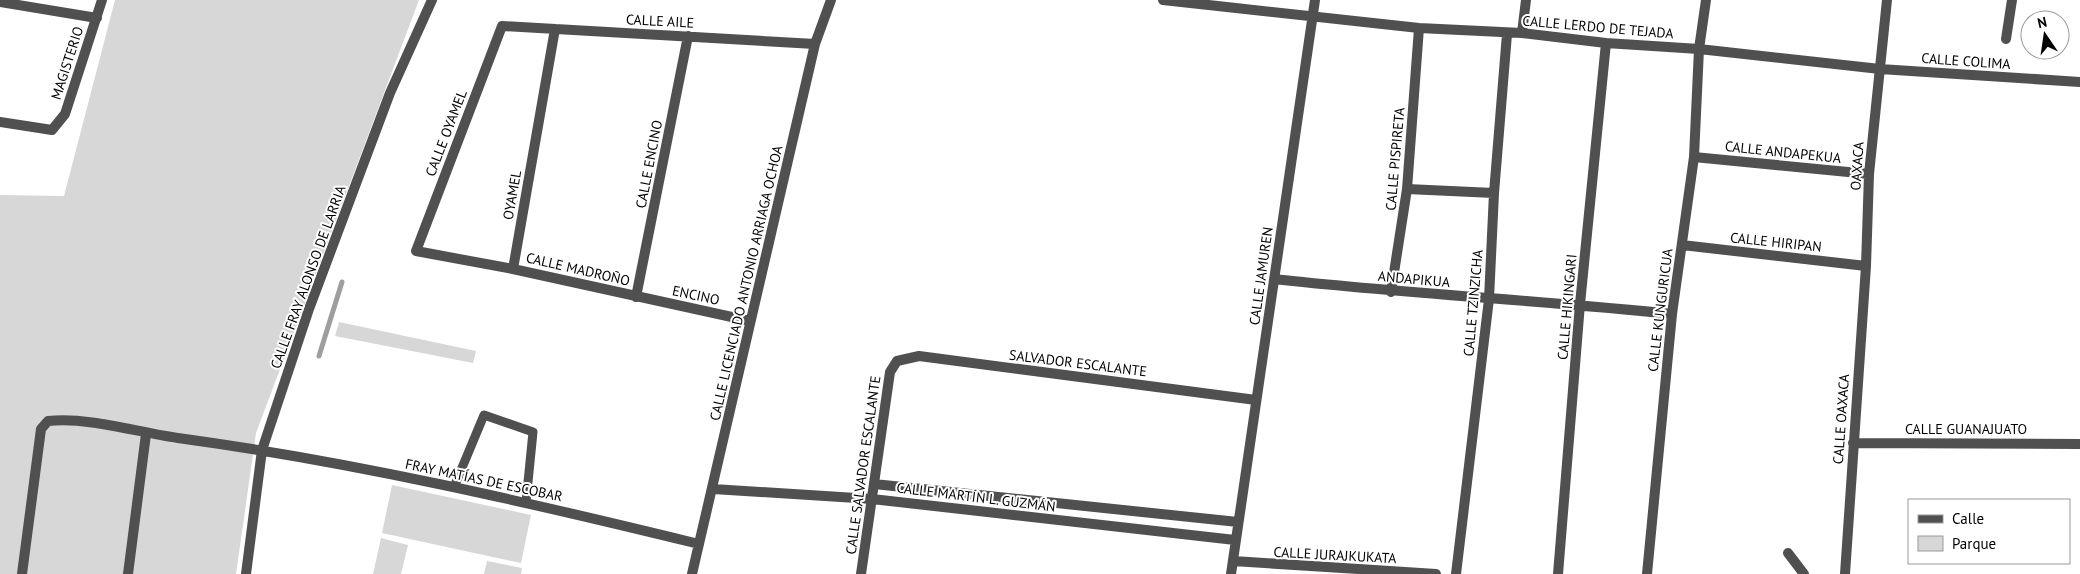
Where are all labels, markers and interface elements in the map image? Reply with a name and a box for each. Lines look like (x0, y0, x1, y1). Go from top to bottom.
street label: CALLE AILE (626, 10, 694, 32)
north arrow (2020, 10, 2070, 60)
street label: CALLE LERDO DE TEJADA (1522, 11, 1675, 43)
text: N (2036, 13, 2049, 32)
street label: MAGISTERIO (47, 24, 87, 102)
street label: CALLE COLIMA (1921, 49, 2012, 73)
street label: CALLE OYAMEL (421, 87, 471, 179)
street label: CALLE PISPIRETA (1382, 106, 1409, 211)
street label: CALLE ENCINO (632, 118, 666, 210)
street label: CALLE ANDAPEKUA (1724, 137, 1843, 167)
street label: OAXACA (1846, 140, 1868, 191)
street label: CALLE LICENCIADO ANTONIO ARRIAGA OCHOA (706, 143, 787, 422)
street label: OYAMEL (499, 169, 525, 221)
street label: CALLE FRAY ALONSO DE LARRIA (266, 182, 350, 371)
street label: CALLE JAMUREN (1245, 226, 1277, 326)
street label: CALLE HIRIPAN (1729, 228, 1823, 256)
street label: CALLE KUNGURICUA (1644, 247, 1677, 373)
street label: CALLE MADROÑO (524, 248, 632, 290)
street label: CALLE TZINZICHA (1459, 248, 1487, 357)
street label: CALLE HIKINGARI (1553, 253, 1581, 361)
street label: ANDAPIKUA (1377, 267, 1452, 291)
street label: ENCINO (671, 281, 721, 309)
street label: SALVADOR ESCALANTE (1008, 346, 1148, 380)
street label: CALLE OAXACA (1829, 372, 1853, 465)
street label: CALLE SALVADOR ESCALANTE (842, 375, 884, 555)
street label: CALLE GUANAJUATO (1905, 420, 2027, 438)
street label: FRAY MATÍAS DE ESCOBAR (404, 455, 564, 505)
street label: CALLE MARTÍN L. GUZMÁN (895, 478, 1057, 516)
legend (1908, 499, 2070, 564)
text: Calle (1952, 509, 1984, 528)
text: Parque (1952, 534, 1996, 553)
street label: CALLE JURAJKUKATA (1273, 543, 1398, 567)

